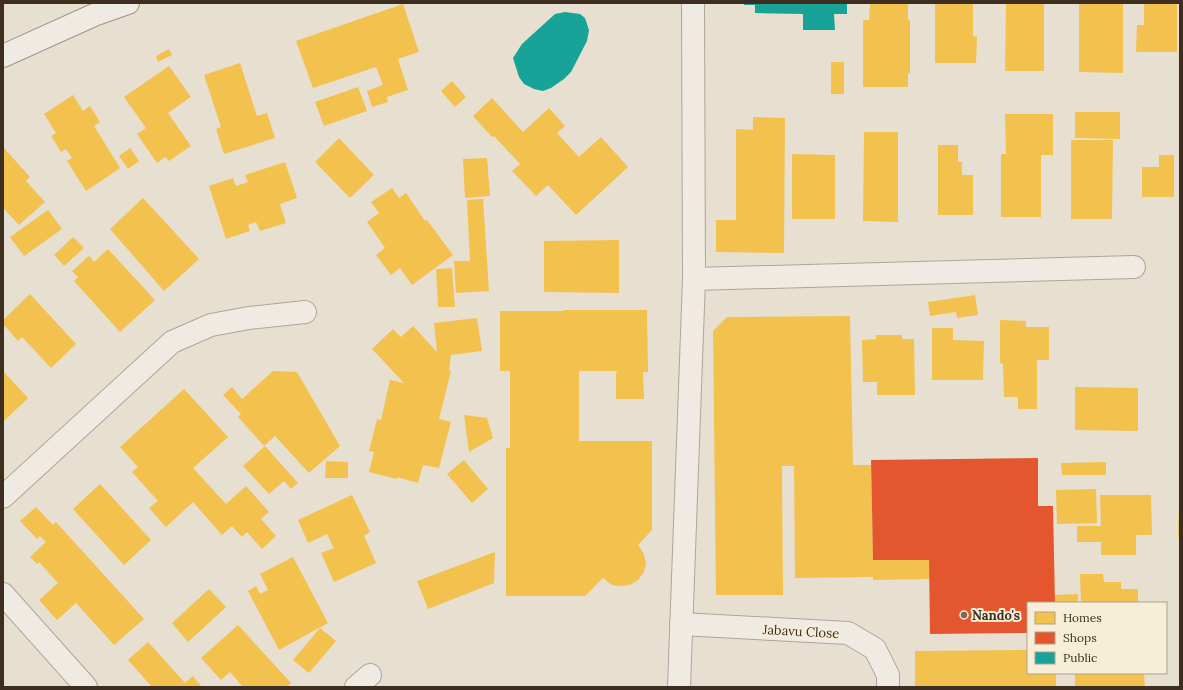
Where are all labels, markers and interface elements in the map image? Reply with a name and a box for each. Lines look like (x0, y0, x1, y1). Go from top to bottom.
legend (1027, 602, 1167, 674)
place label: Nando's (972, 607, 1020, 624)
marker: Nando's (959, 610, 969, 620)
text: Homes (1063, 610, 1102, 625)
street label: Jabavu Close (761, 621, 840, 642)
text: Shops (1063, 630, 1097, 645)
text: Public (1063, 650, 1097, 665)

